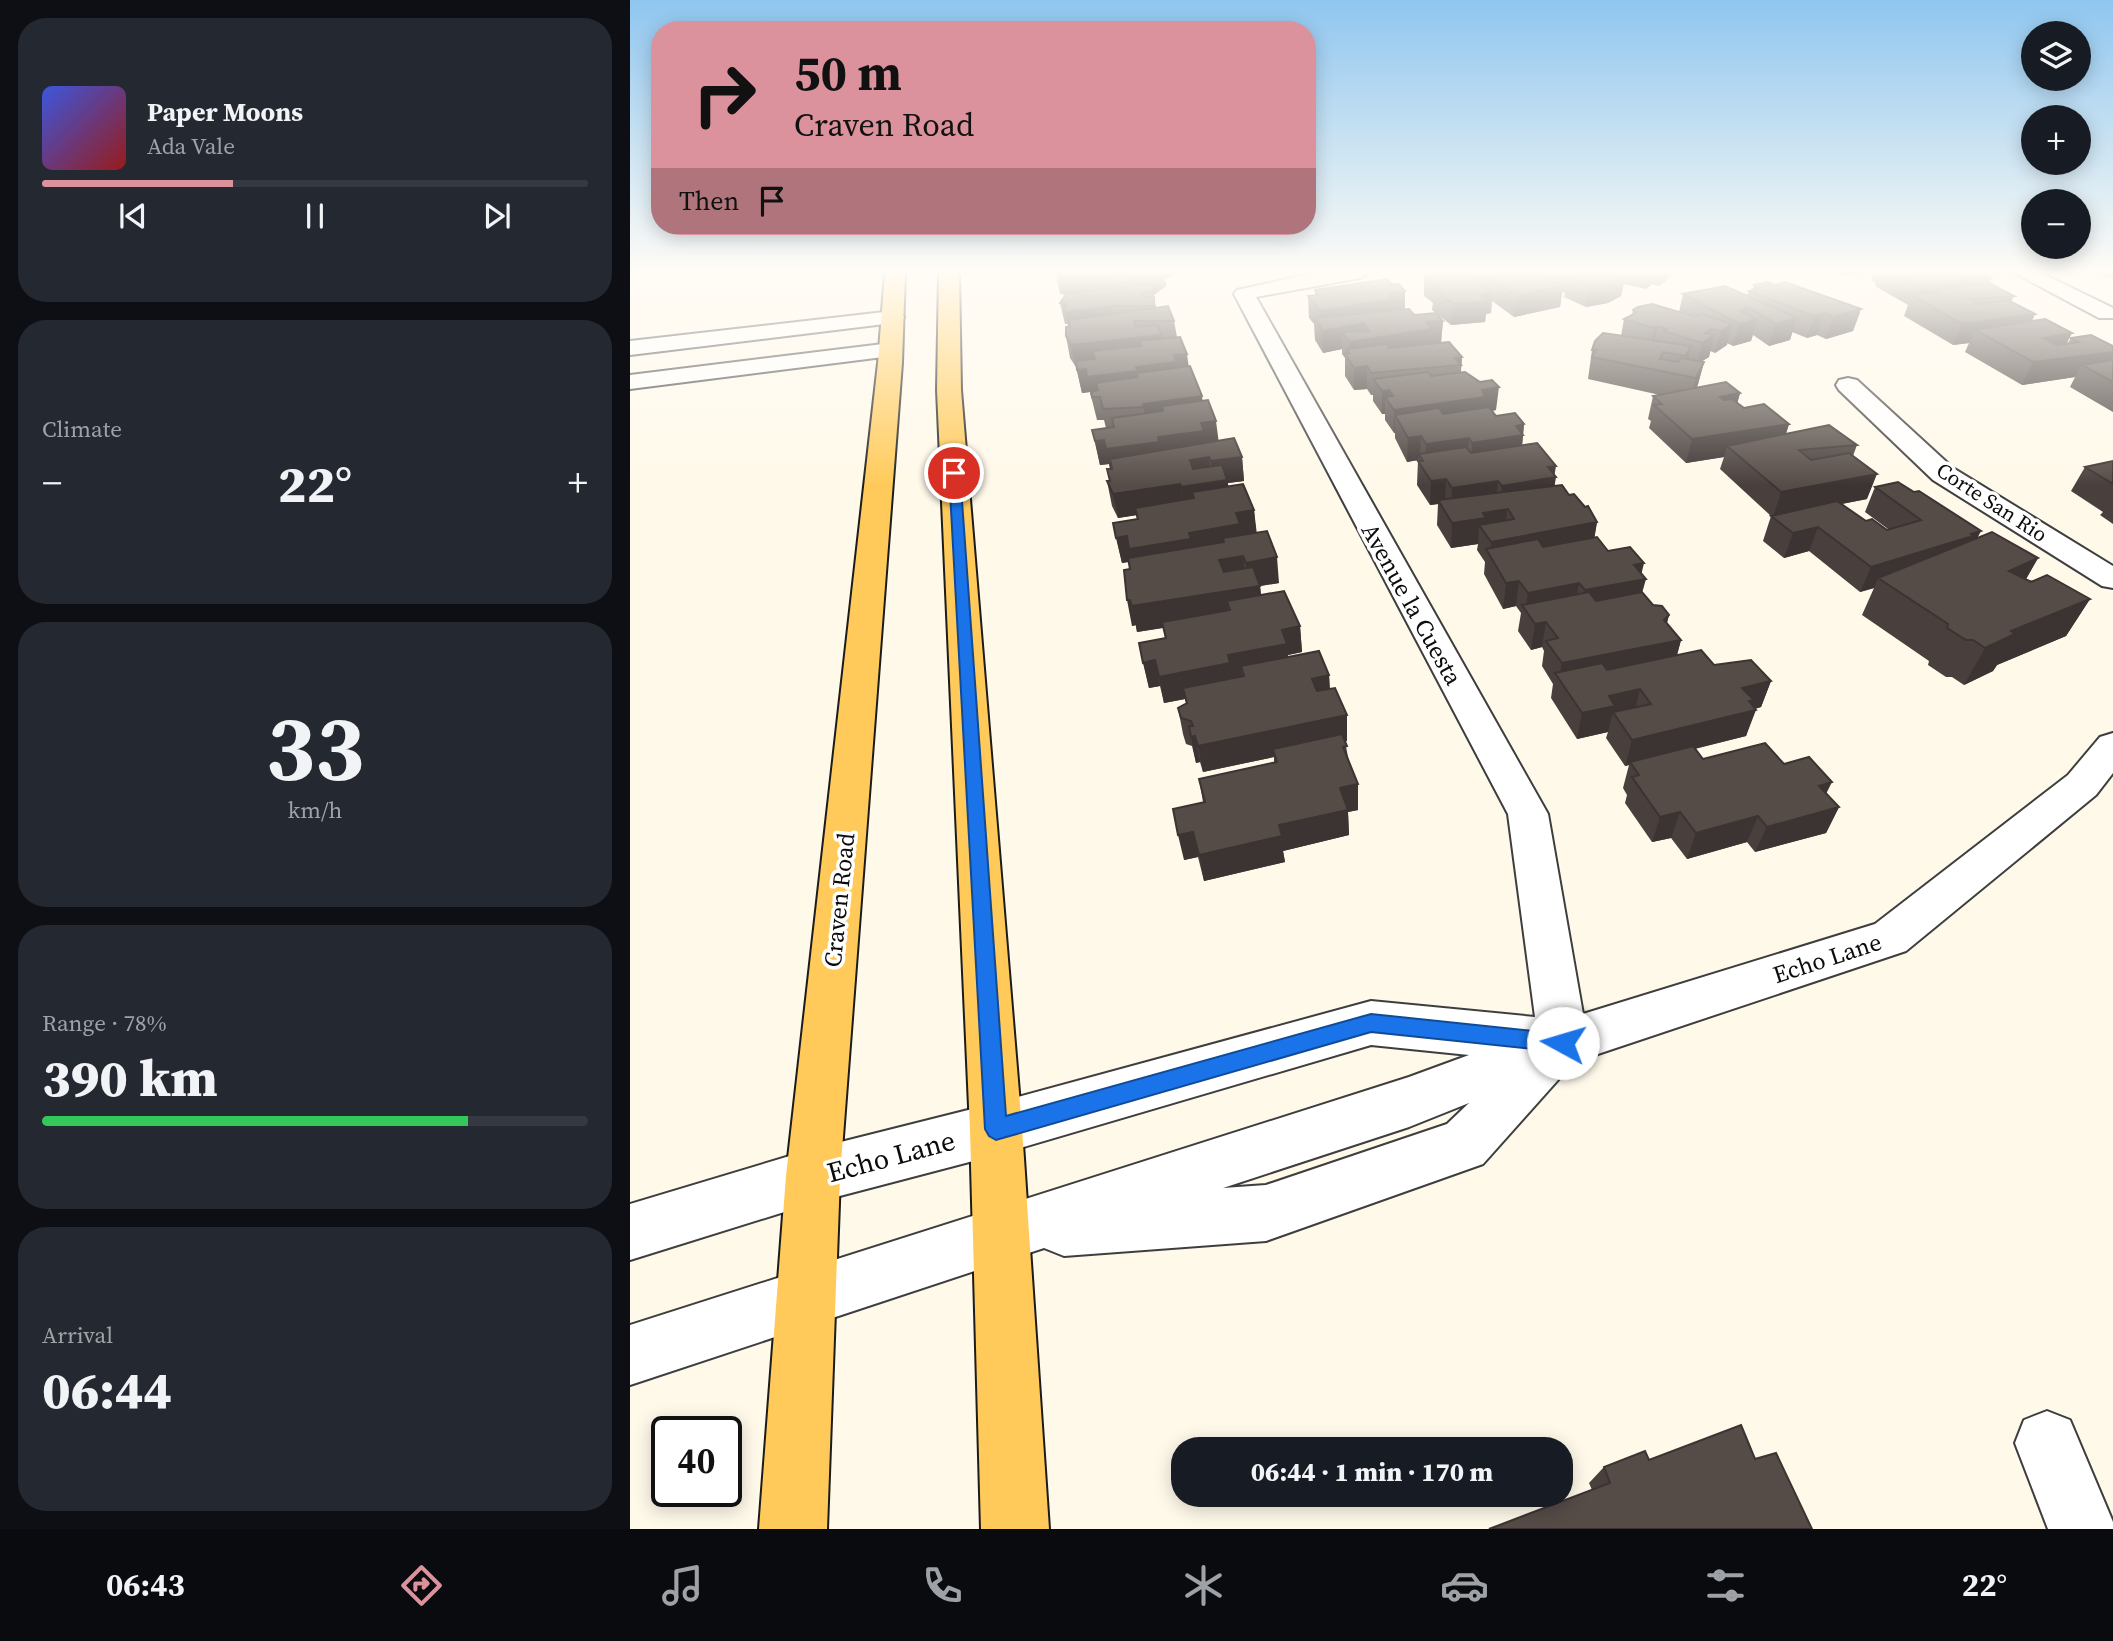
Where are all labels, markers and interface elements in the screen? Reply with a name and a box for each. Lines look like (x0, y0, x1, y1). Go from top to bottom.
map controls (2021, 21, 2091, 259)
button: layers (2021, 21, 2091, 91)
text: 50 m (794, 39, 902, 106)
icon: right (679, 49, 770, 140)
text: Paper Moons (147, 94, 303, 130)
text: Craven Road (794, 103, 974, 147)
button: + (2021, 105, 2091, 175)
text: Ada Vale (147, 130, 235, 162)
icon: arrive (753, 182, 791, 220)
text: Then (679, 183, 739, 219)
button: − (2021, 189, 2091, 259)
icon: previous (114, 197, 152, 235)
icon: pause (296, 197, 334, 235)
icon: next (478, 197, 516, 235)
text: Climate (42, 413, 122, 445)
pin (924, 443, 984, 503)
text: 22° (278, 448, 352, 519)
icon: arrive (935, 454, 973, 492)
street label: Corte San Rio (1931, 455, 2053, 549)
text: − (42, 457, 62, 509)
text: + (568, 457, 588, 509)
street label: Avenue la Cuesta (1354, 517, 1471, 692)
text: 33 (266, 686, 364, 810)
text: km/h (288, 794, 342, 826)
street label: Craven Road (816, 831, 863, 969)
street label: Echo Lane (1769, 925, 1885, 991)
position arrow (1526, 1006, 1600, 1080)
text: Range · 78% (42, 1007, 167, 1039)
text: 390 km (42, 1042, 218, 1113)
street label: Echo Lane (823, 1121, 959, 1191)
text: Arrival (42, 1319, 113, 1351)
text: 06:44 (42, 1354, 172, 1425)
speed limit sign: 40 (651, 1416, 742, 1507)
text: 06:44 · 1 min · 170 m (1251, 1454, 1493, 1490)
icon: directions (397, 1561, 446, 1610)
icon: music (658, 1561, 707, 1610)
icon: phone (918, 1561, 967, 1610)
icon: climate (1179, 1561, 1228, 1610)
icon: car (1440, 1561, 1489, 1610)
icon: filters (1701, 1561, 1750, 1610)
text: 06:43 (106, 1563, 185, 1607)
text: 22° (1962, 1563, 2007, 1607)

